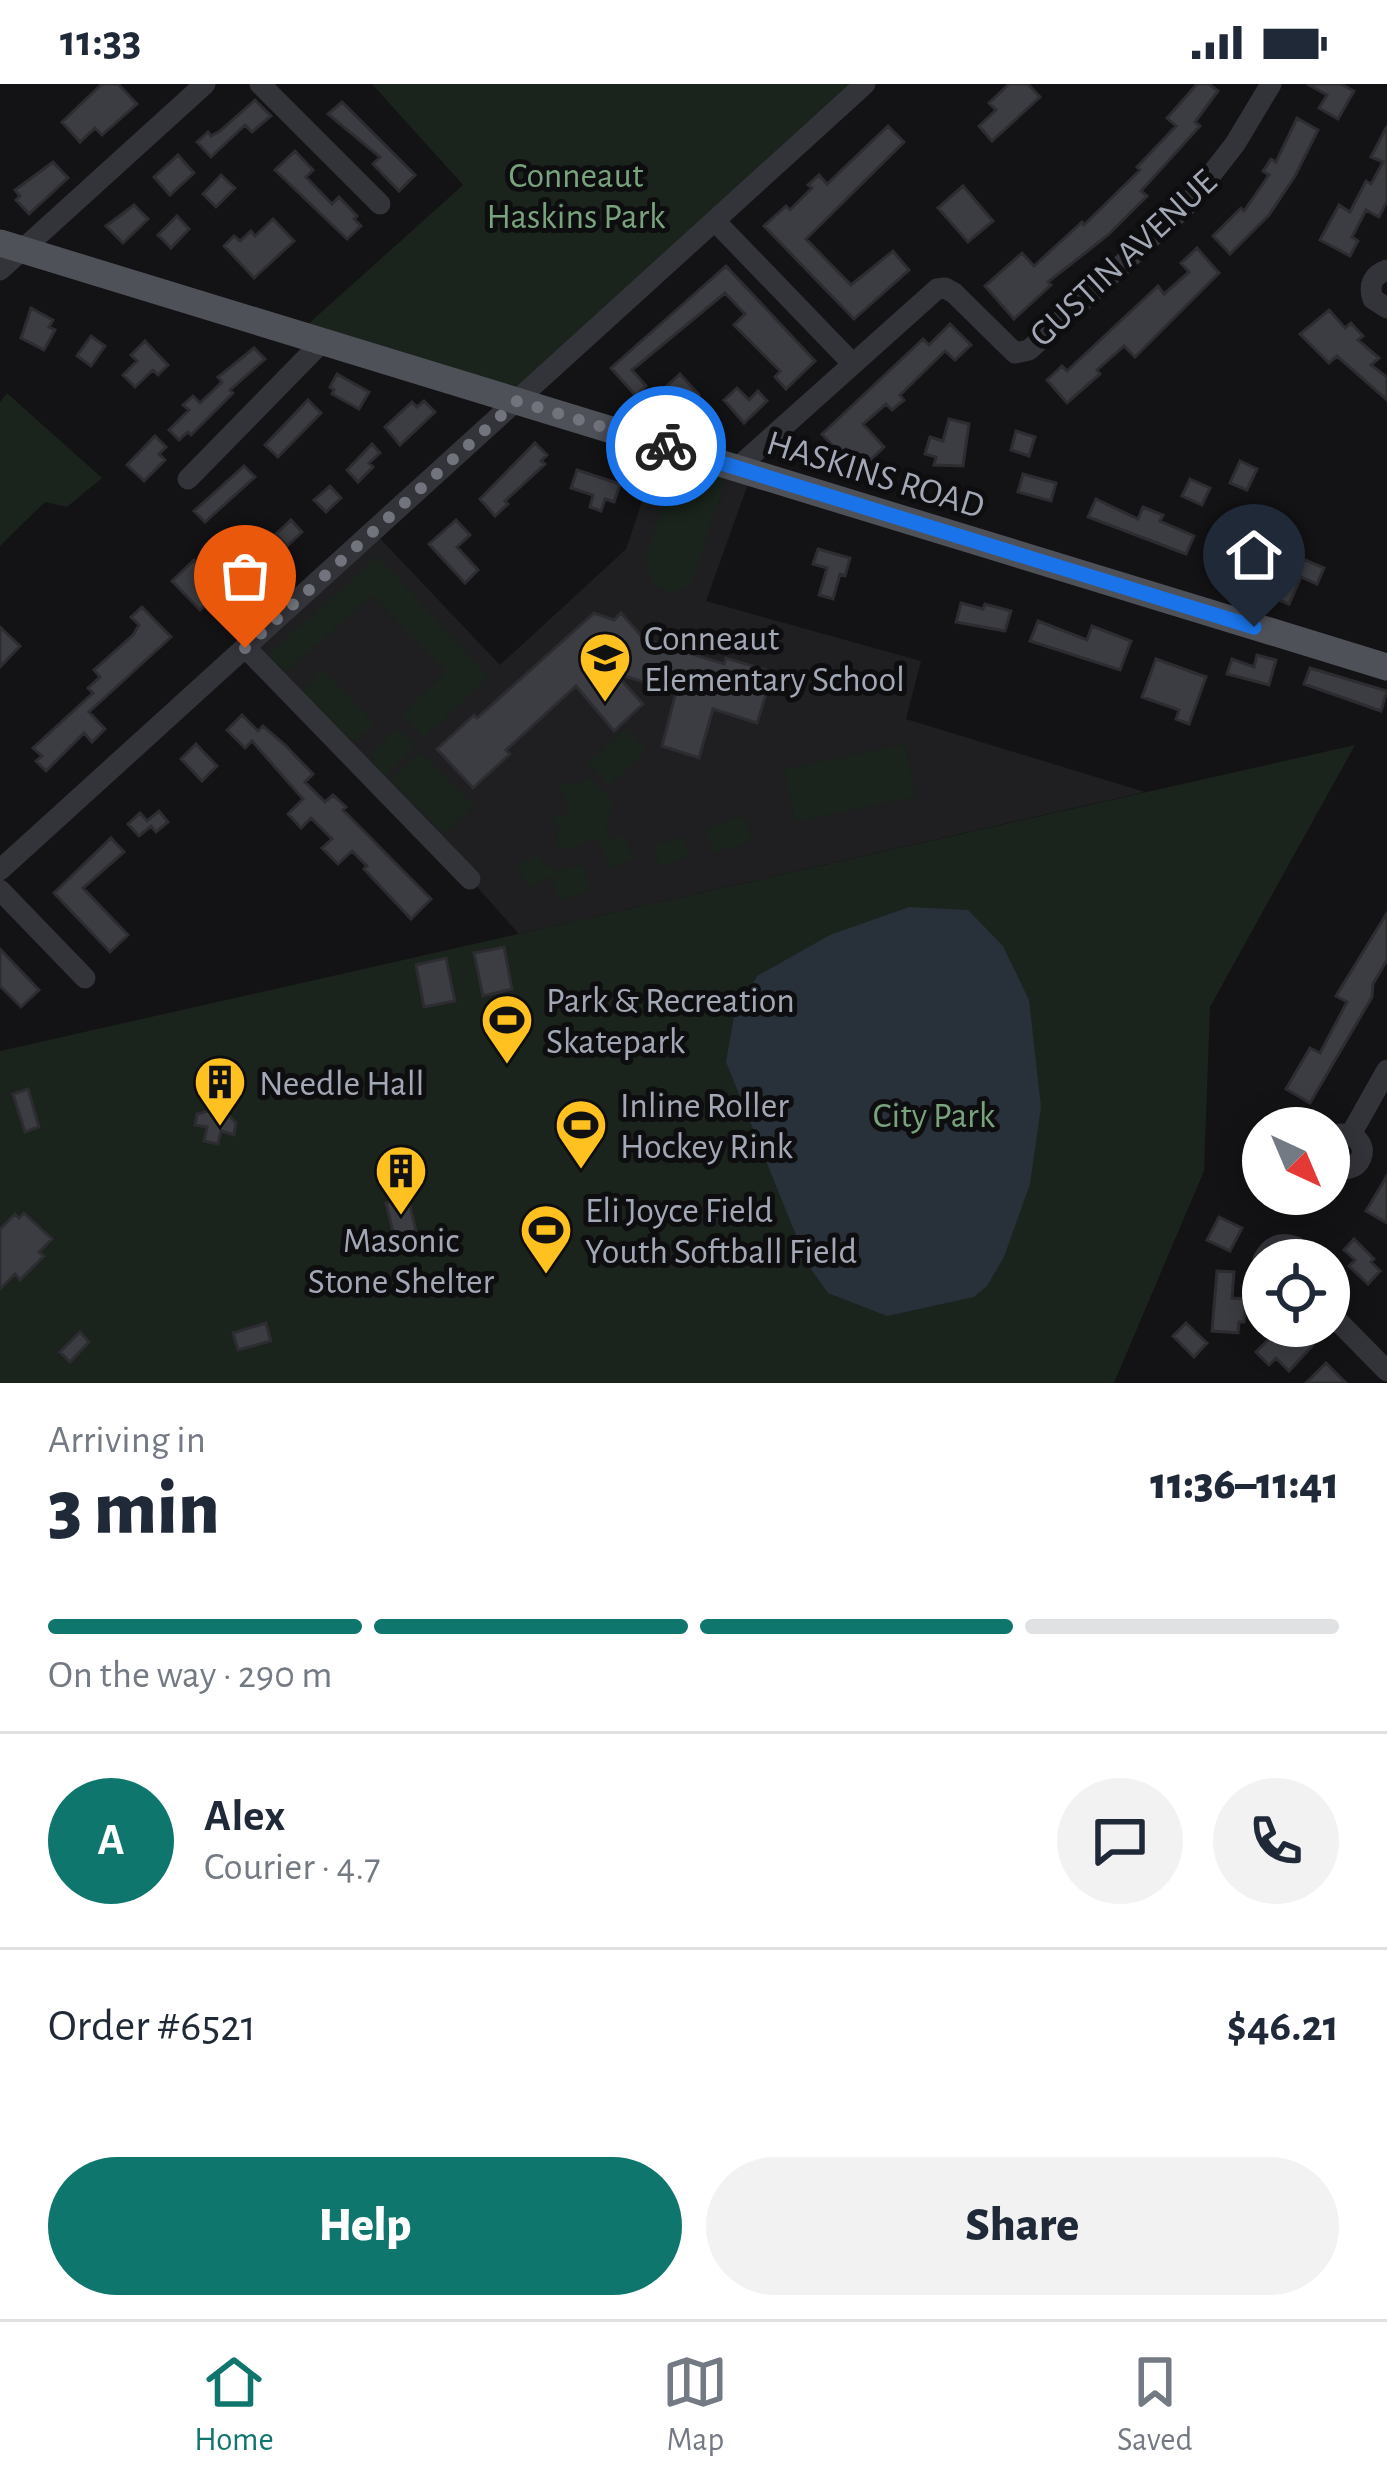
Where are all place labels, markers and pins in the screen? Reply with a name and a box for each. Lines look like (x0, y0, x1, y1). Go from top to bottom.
pin (1203, 504, 1305, 627)
pin (194, 525, 296, 648)
place label: Conneaut Elementary School (644, 621, 905, 698)
school or university icon: Conneaut Elementary School (577, 630, 633, 704)
place label: Park & Recreation Skatepark (546, 983, 795, 1060)
sports icon: Park & Recreation Skatepark (479, 992, 535, 1066)
building icon: Needle Hall (192, 1054, 248, 1128)
place label: Needle Hall (259, 1066, 424, 1102)
place label: Inline Roller Hockey Rink (620, 1088, 793, 1165)
sports icon: Inline Roller Hockey Rink (553, 1097, 609, 1171)
building icon: Masonic Stone Shelter (373, 1143, 429, 1217)
place label: Eli Joyce Field Youth Softball Field (585, 1193, 857, 1270)
sports icon: Eli Joyce Field Youth Softball Field (518, 1202, 574, 1276)
place label: Masonic Stone Shelter (308, 1223, 495, 1300)

